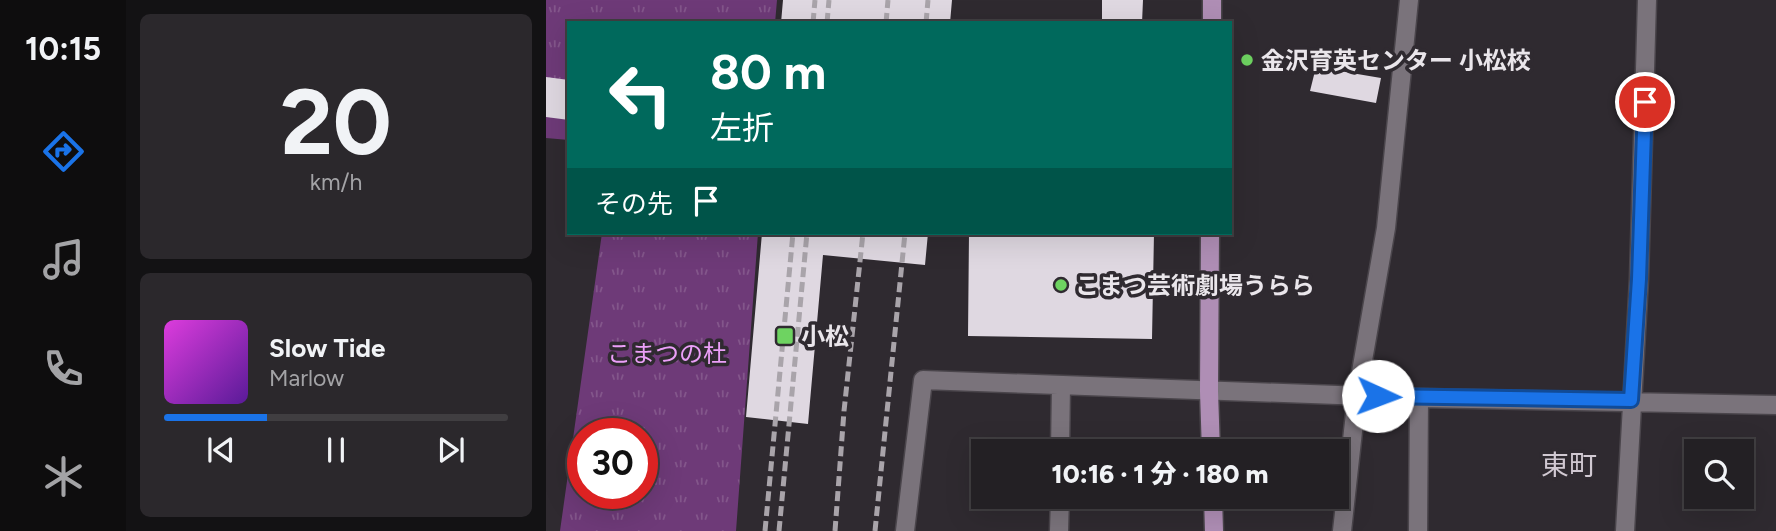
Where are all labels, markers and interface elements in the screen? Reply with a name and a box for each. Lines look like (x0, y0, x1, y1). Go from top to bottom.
text: 10:15 (25, 30, 101, 68)
text: 80 m (710, 42, 826, 101)
place label: 金沢育英センター 小松校 (1261, 46, 1531, 75)
icon: left (595, 49, 686, 140)
marker: 金沢育英センター 小松校 (1239, 52, 1255, 68)
text: 20 (280, 68, 392, 177)
pin (1615, 72, 1675, 132)
icon: arrive (1626, 83, 1664, 121)
text: 左折 (710, 109, 774, 147)
icon: directions (39, 127, 88, 176)
text: km/h (310, 168, 362, 196)
icon: arrive (687, 182, 725, 220)
text: その先 (595, 188, 673, 220)
icon: music (39, 235, 88, 284)
place label: こまつ芸術劇場うらら (1075, 271, 1315, 300)
marker: こまつ芸術劇場うらら (1053, 277, 1069, 293)
place label: 小松 (801, 322, 849, 351)
marker: 小松 (775, 326, 795, 346)
text: Slow Tide (269, 332, 385, 364)
park label: こまつの杜 (607, 339, 727, 368)
icon: phone (39, 344, 88, 393)
position arrow (1341, 359, 1415, 433)
text: Marlow (269, 364, 344, 392)
speed limit sign: 30 (567, 418, 658, 509)
icon: previous (202, 431, 240, 469)
icon: pause (317, 431, 355, 469)
icon: next (432, 431, 470, 469)
map controls (1684, 439, 1754, 509)
button: search (1684, 439, 1754, 509)
district label: 東町 (1541, 448, 1597, 482)
icon: climate (39, 452, 88, 501)
text: 10:16 · 1 分 · 180 m (1052, 458, 1268, 490)

